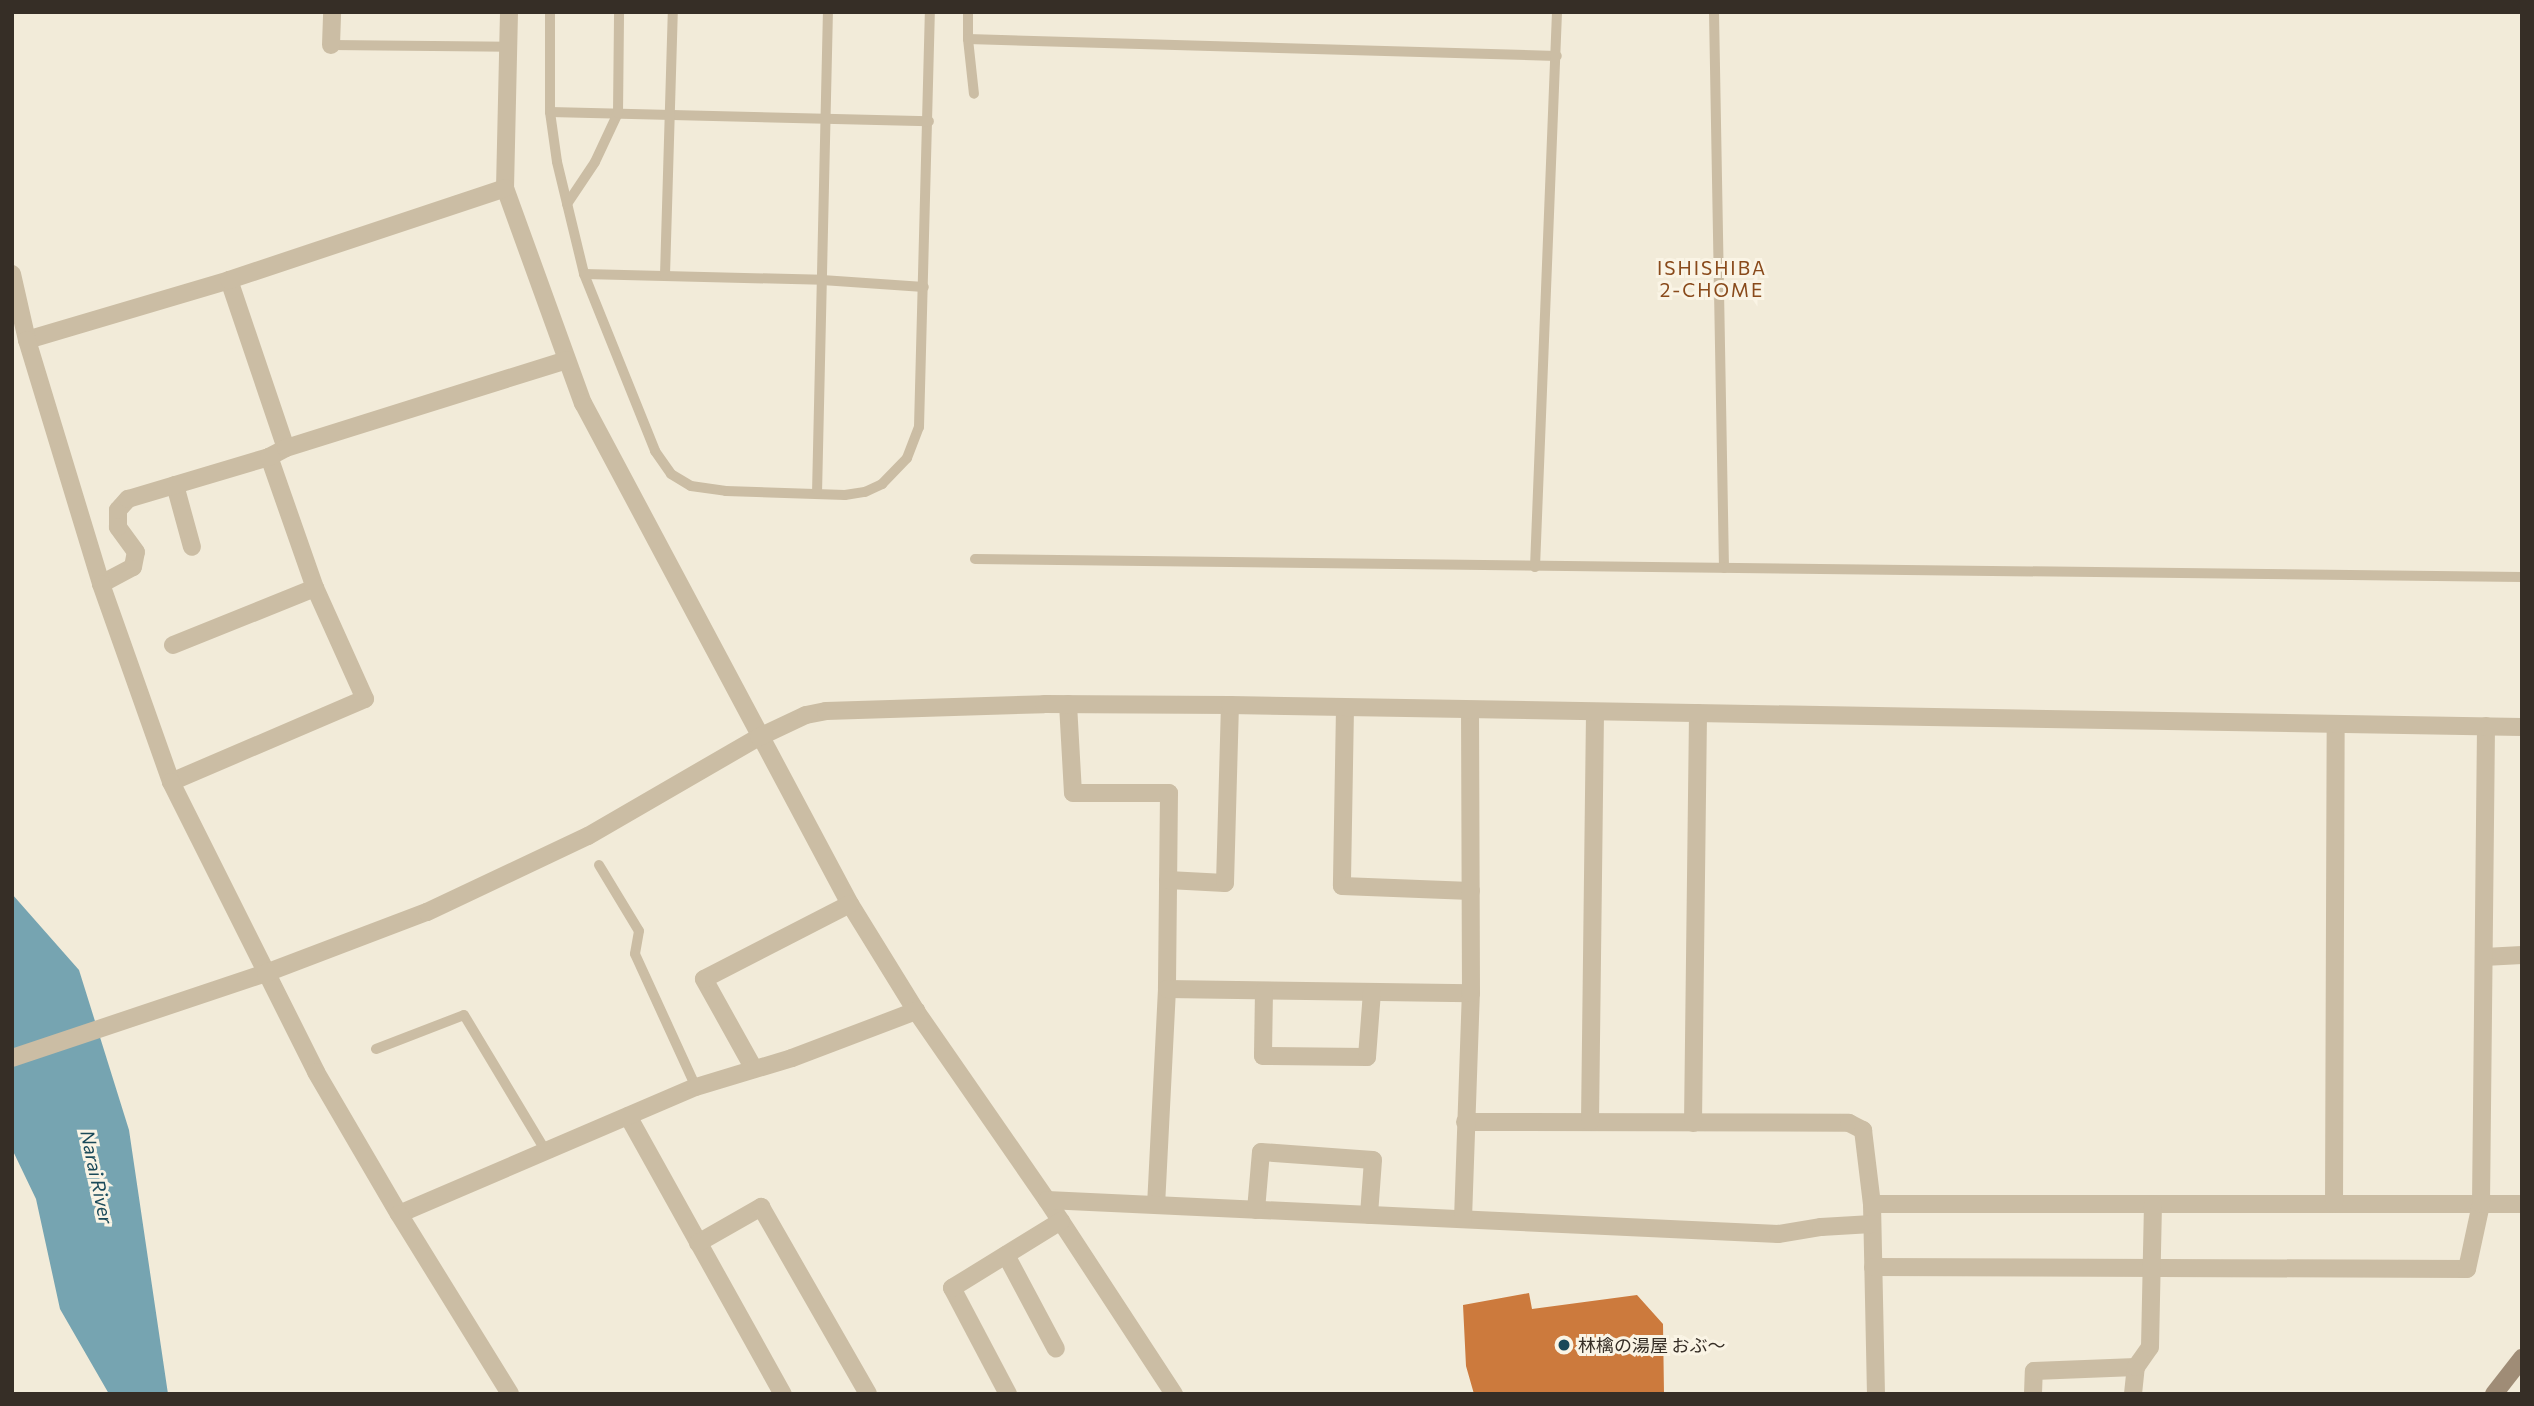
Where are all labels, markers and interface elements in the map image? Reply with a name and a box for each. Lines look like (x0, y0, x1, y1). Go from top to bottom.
district label: ISHISHIBA 2-CHOME (1658, 257, 1766, 301)
water label: Narai River (76, 1128, 118, 1226)
place label: 林檎の湯屋 おぶ～ (1578, 1334, 1725, 1356)
marker: 林檎の湯屋 おぶ～ (1556, 1337, 1572, 1353)

